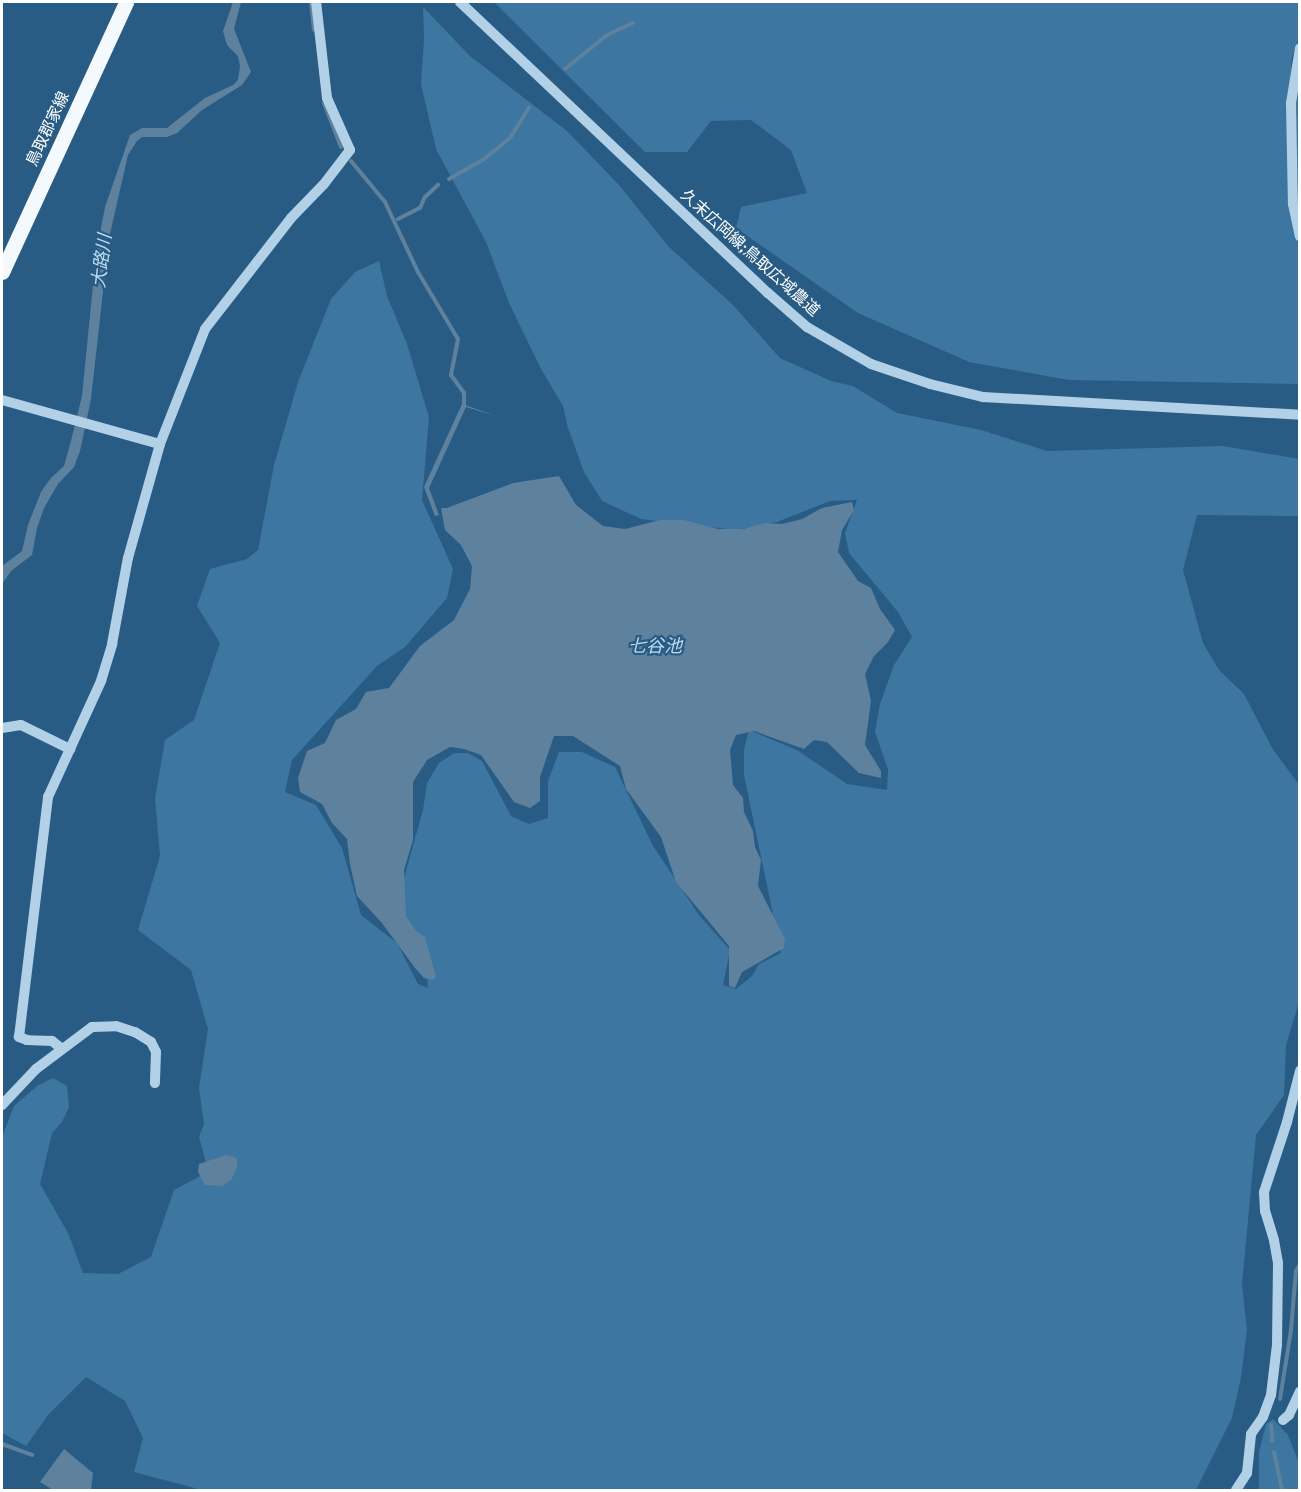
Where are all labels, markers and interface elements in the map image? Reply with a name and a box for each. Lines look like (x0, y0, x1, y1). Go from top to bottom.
street label: 鳥取郡家線 (22, 89, 74, 169)
street label: 久末広岡線;鳥取広域農道 (677, 186, 823, 320)
water label: 大路川 (88, 233, 116, 289)
water label: 七谷池 (628, 635, 682, 657)

